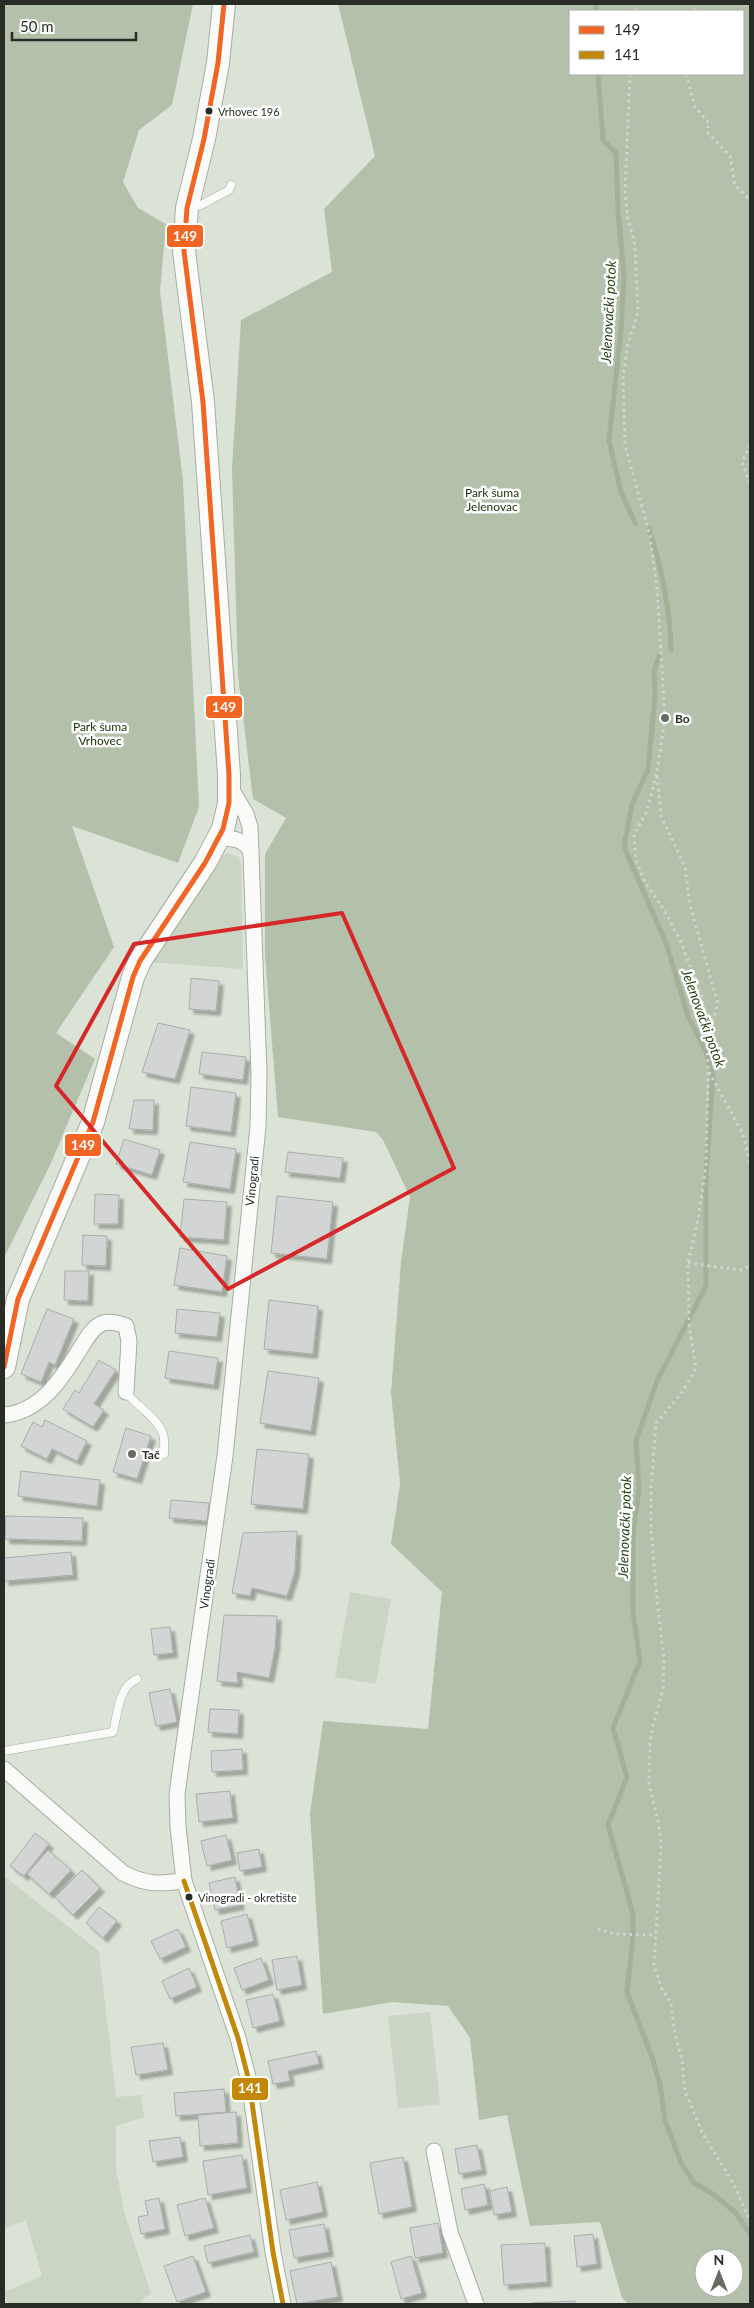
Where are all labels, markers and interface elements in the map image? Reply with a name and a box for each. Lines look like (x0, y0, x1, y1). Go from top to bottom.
scale bar (12, 10, 136, 42)
legend (569, 10, 744, 75)
text: 50 m (20, 17, 54, 35)
text: 149 (614, 20, 640, 38)
text: 141 (614, 45, 640, 63)
place label: Vrhovec 196 (218, 105, 280, 118)
marker: Vrhovec 196 (204, 106, 214, 116)
line badge: 149 (166, 224, 204, 248)
text: 149 (173, 227, 197, 244)
water label: Jelenovački potok (597, 260, 619, 365)
park label: Park šuma Jelenovac (465, 485, 519, 514)
line badge: 149 (205, 695, 243, 719)
text: 149 (212, 698, 236, 715)
place label: Bo (675, 711, 690, 726)
marker: Bo (659, 712, 671, 724)
park label: Park šuma Vrhovec (73, 719, 127, 748)
water label: Jelenovački potok (678, 966, 730, 1070)
line badge: 149 (64, 1133, 102, 1157)
text: 149 (71, 1136, 95, 1153)
street label: Vinogradi (242, 1155, 262, 1207)
place label: Tač (142, 1447, 160, 1462)
marker: Tač (126, 1448, 138, 1460)
water label: Jelenovački potok (614, 1475, 634, 1580)
street label: Vinogradi (196, 1558, 218, 1610)
place label: Vinogradi - okretište (198, 1891, 297, 1904)
marker: Vinogradi - okretište (184, 1892, 194, 1902)
line badge: 141 (231, 2077, 269, 2101)
text: 141 (238, 2079, 262, 2096)
north arrow (694, 2248, 744, 2298)
text: N (714, 2251, 724, 2268)

